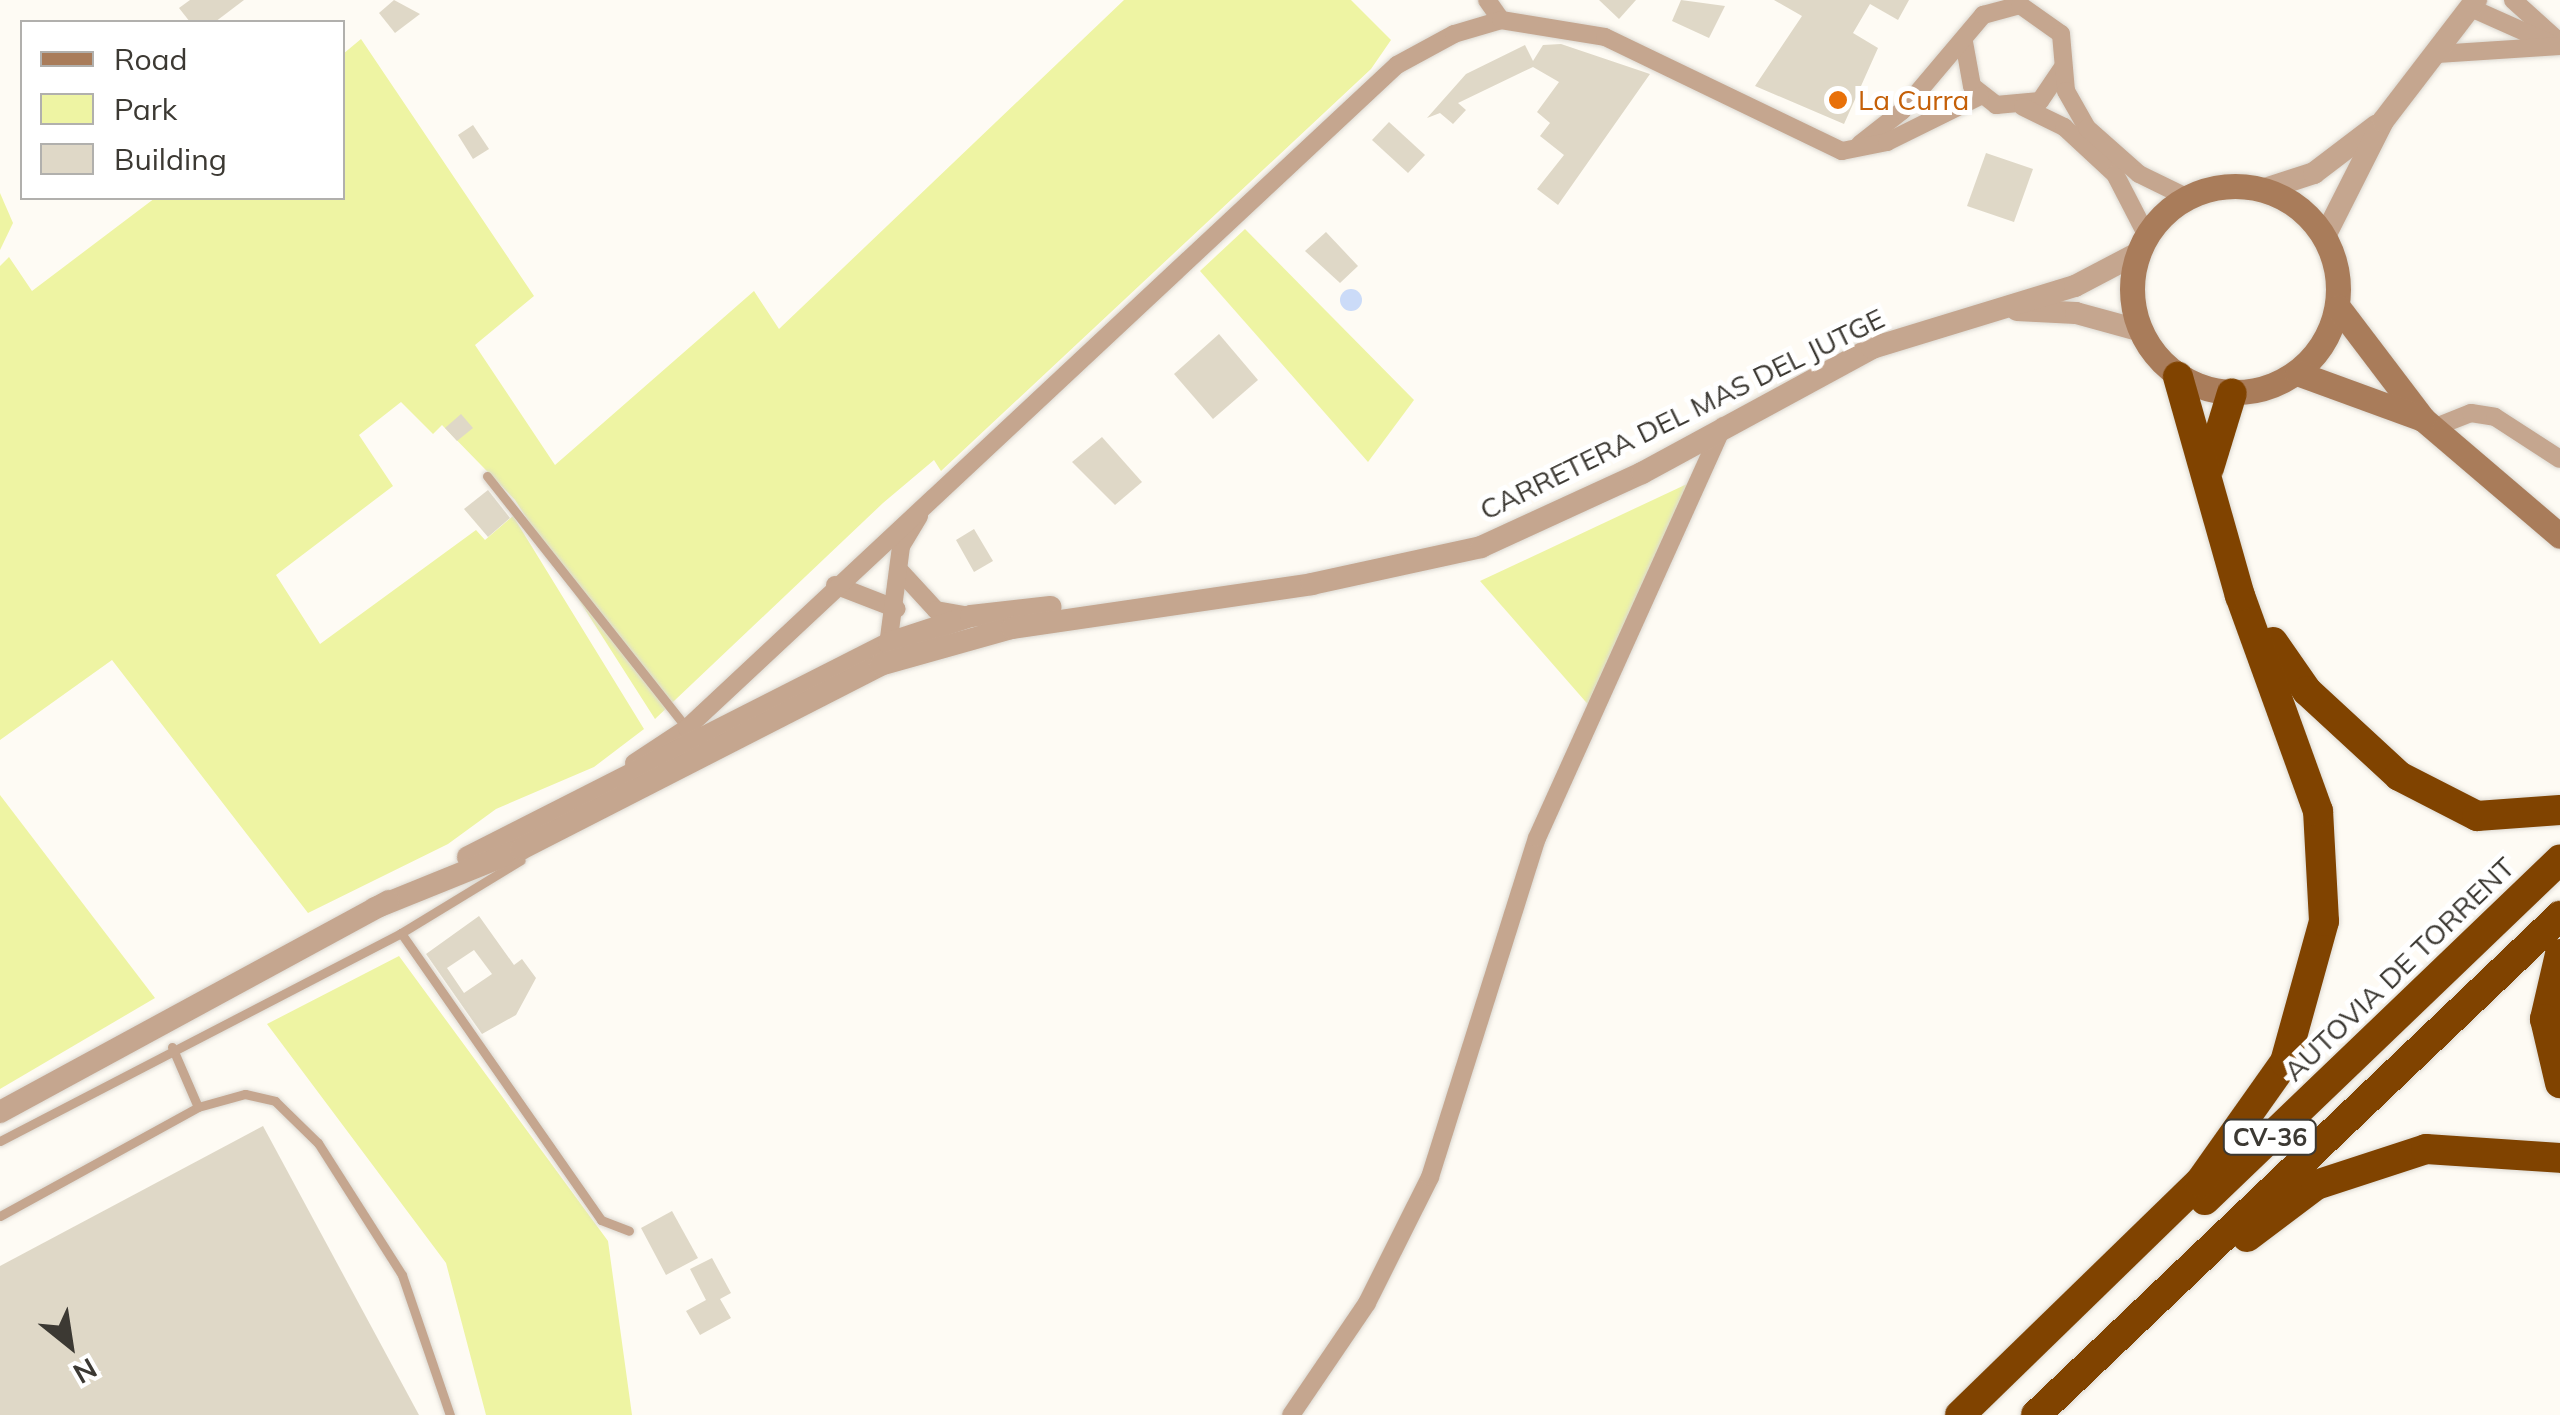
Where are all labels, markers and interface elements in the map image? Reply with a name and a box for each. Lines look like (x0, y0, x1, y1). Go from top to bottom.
legend (20, 20, 345, 200)
text: Road (114, 40, 188, 78)
place label: La Curra (1858, 83, 1969, 117)
marker: La Curra (1827, 89, 1849, 111)
text: Park (114, 90, 177, 128)
text: Building (114, 140, 227, 178)
street label: CARRETERA DEL MAS DEL JUTGE (1474, 301, 1890, 527)
street label: AUTOVIA DE TORRENT (2277, 850, 2521, 1088)
road number: CV-36 (2222, 1117, 2318, 1157)
north arrow (20, 1295, 120, 1395)
text: N (67, 1351, 103, 1392)

